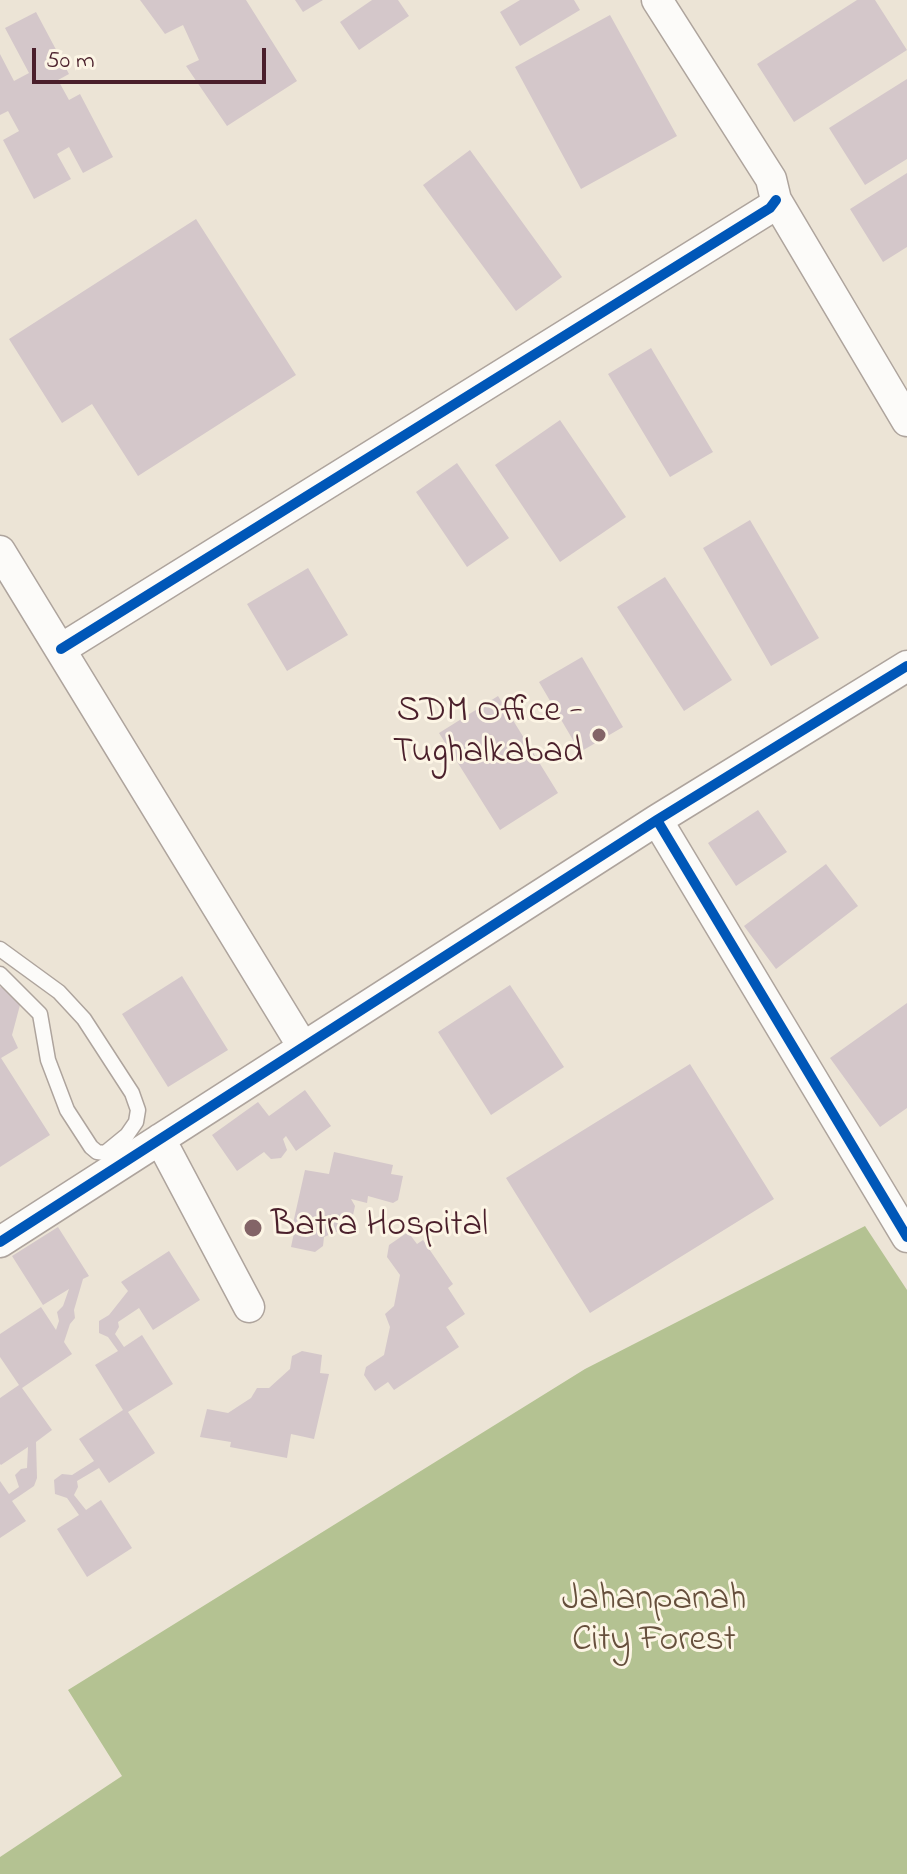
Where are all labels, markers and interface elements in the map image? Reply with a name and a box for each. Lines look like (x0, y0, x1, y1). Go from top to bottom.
scale bar (36, 32, 270, 82)
text: 50 m (46, 44, 95, 79)
place label: SDM Office - Tughalkabad (393, 692, 583, 777)
marker: SDM Office - Tughalkabad (590, 726, 608, 744)
place label: Batra Hospital (271, 1206, 488, 1250)
marker: Batra Hospital (242, 1217, 264, 1239)
park label: Jahanpanah City Forest (562, 1580, 746, 1665)

